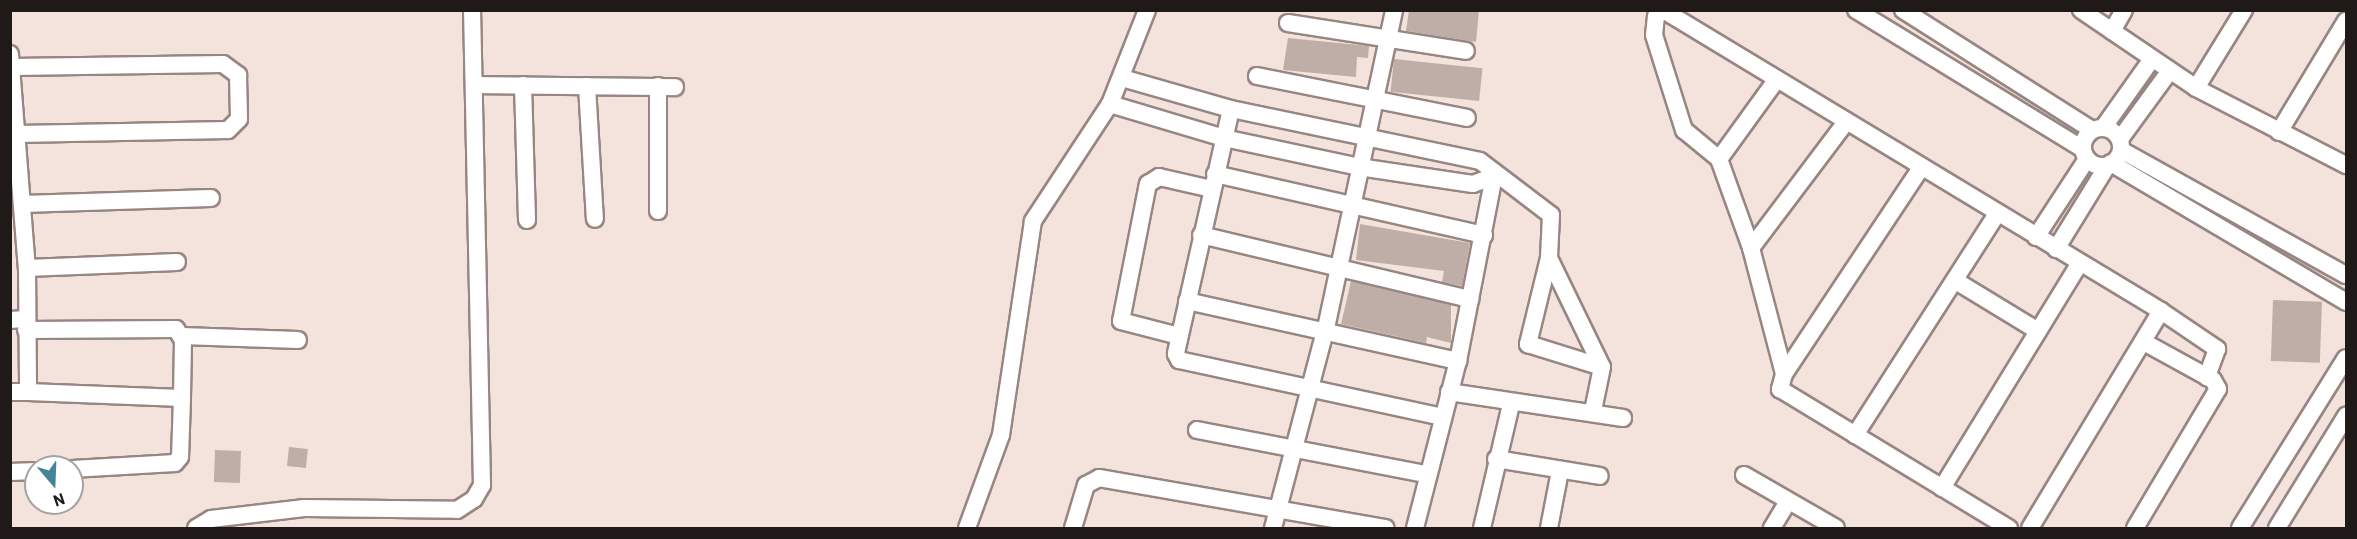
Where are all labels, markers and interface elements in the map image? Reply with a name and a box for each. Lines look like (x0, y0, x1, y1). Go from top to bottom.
north arrow (24, 455, 84, 515)
text: N (51, 490, 68, 511)

